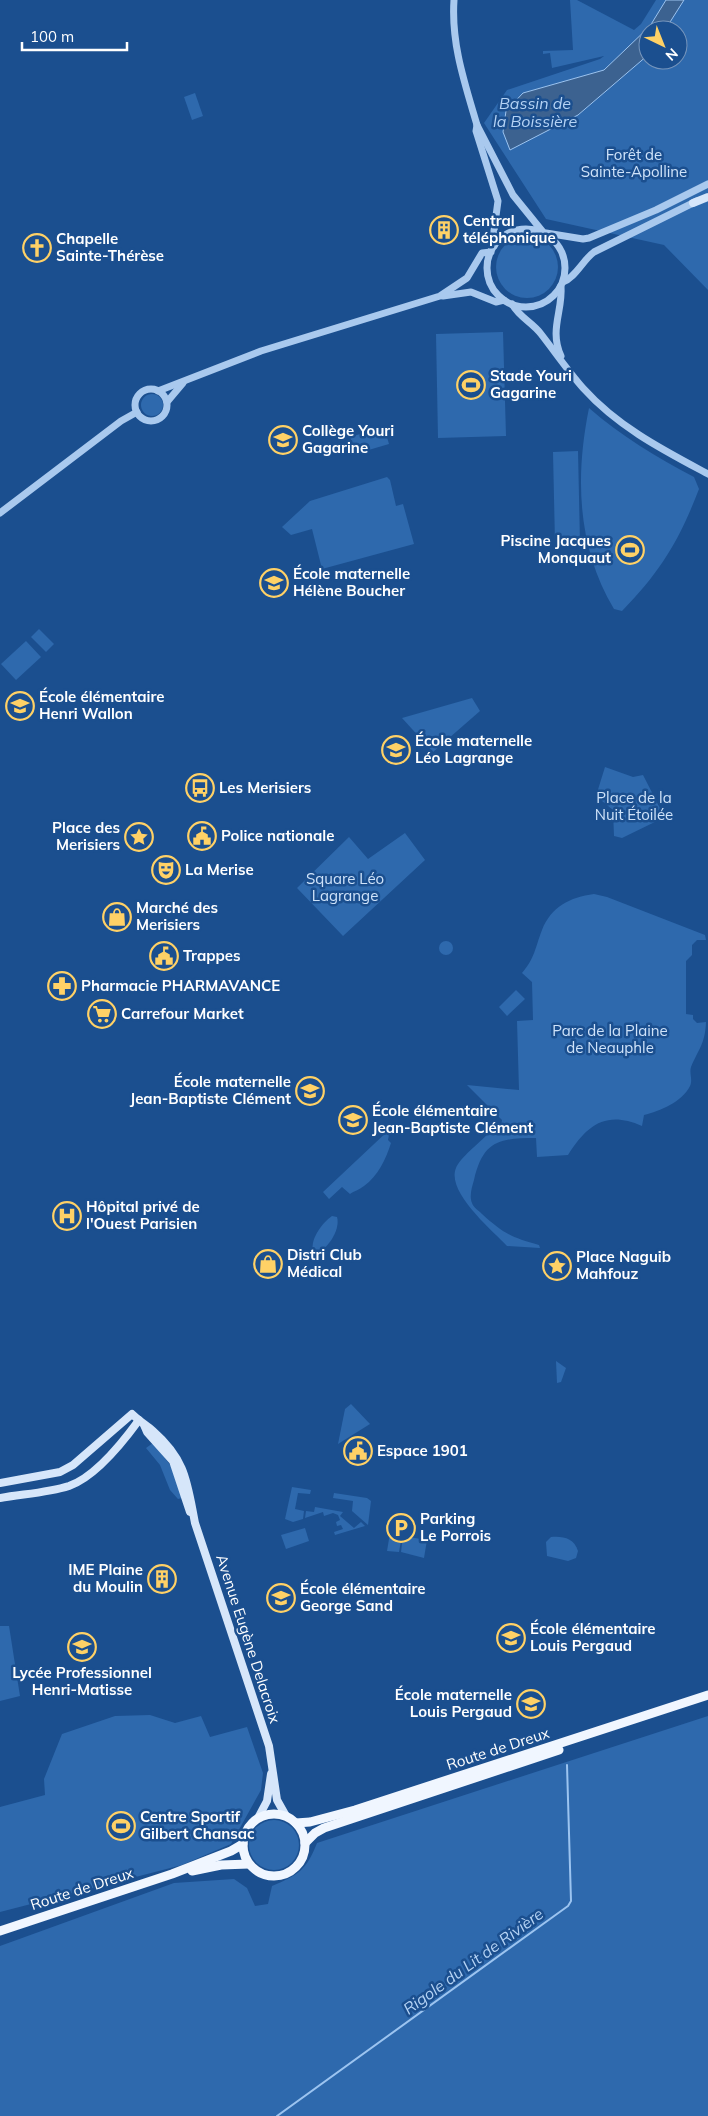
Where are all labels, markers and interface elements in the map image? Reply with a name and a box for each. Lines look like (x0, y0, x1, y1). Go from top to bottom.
scale bar (22, 20, 128, 52)
north arrow (638, 20, 688, 70)
text: 100 m (30, 27, 74, 46)
text: N (662, 44, 682, 65)
water label: Bassin de la Boissière (493, 93, 577, 131)
park label: Forêt de Sainte-Apolline (581, 145, 687, 181)
place label: Central téléphonique (463, 211, 556, 247)
building icon: Central téléphonique (429, 215, 459, 245)
place label: Chapelle Sainte-Thérèse (56, 229, 164, 265)
church icon: Chapelle Sainte-Thérèse (22, 233, 52, 263)
place label: Stade Youri Gagarine (490, 366, 572, 402)
sports icon: Stade Youri Gagarine (456, 370, 486, 400)
place label: Collège Youri Gagarine (302, 421, 394, 457)
school or university icon: Collège Youri Gagarine (268, 425, 298, 455)
place label: Piscine Jacques Monquaut (501, 531, 611, 567)
sports icon: Piscine Jacques Monquaut (615, 535, 645, 565)
place label: École maternelle Hélène Boucher (293, 564, 410, 600)
school or university icon: École maternelle Hélène Boucher (259, 568, 289, 598)
place label: École élémentaire Henri Wallon (39, 687, 164, 723)
school or university icon: École élémentaire Henri Wallon (5, 691, 35, 721)
place label: École maternelle Léo Lagrange (415, 731, 532, 767)
school or university icon: École maternelle Léo Lagrange (381, 735, 411, 765)
bus stop icon: Les Merisiers (185, 773, 215, 803)
place label: Les Merisiers (219, 778, 311, 797)
park label: Place de la Nuit Étoilée (595, 788, 673, 824)
place label: Place des Merisiers (52, 818, 120, 854)
public building icon: Police nationale (187, 821, 217, 851)
place icon: Place des Merisiers (124, 822, 154, 852)
place label: Police nationale (221, 826, 334, 845)
theatre icon: La Merise (151, 855, 181, 885)
place label: La Merise (185, 860, 254, 879)
park label: Square Léo Lagrange (306, 869, 384, 905)
place label: Marché des Merisiers (136, 898, 218, 934)
shop icon: Marché des Merisiers (102, 902, 132, 932)
public building icon: Trappes (149, 941, 179, 971)
place label: Trappes (183, 946, 241, 965)
pharmacy icon: Pharmacie PHARMAVANCE (47, 971, 77, 1001)
place label: Pharmacie PHARMAVANCE (81, 976, 280, 995)
supermarket icon: Carrefour Market (87, 999, 117, 1029)
place label: Carrefour Market (121, 1004, 244, 1023)
park label: Parc de la Plaine de Neauphle (552, 1021, 668, 1057)
place label: École maternelle Jean-Baptiste Clément (130, 1072, 291, 1108)
school or university icon: École maternelle Jean-Baptiste Clément (295, 1076, 325, 1106)
place label: École élémentaire Jean-Baptiste Clément (372, 1101, 534, 1137)
school or university icon: École élémentaire Jean-Baptiste Clément (338, 1105, 368, 1135)
place label: Hôpital privé de l'Ouest Parisien (86, 1197, 200, 1233)
hospital icon: Hôpital privé de l'Ouest Parisien (52, 1201, 82, 1231)
place label: Distri Club Médical (287, 1245, 362, 1281)
place label: Place Naguib Mahfouz (576, 1247, 671, 1283)
shop icon: Distri Club Médical (253, 1249, 283, 1279)
place icon: Place Naguib Mahfouz (542, 1251, 572, 1281)
public building icon: Espace 1901 (343, 1436, 373, 1466)
place label: Espace 1901 (377, 1441, 468, 1460)
place label: Parking Le Porrois (420, 1509, 491, 1545)
parking icon: Parking Le Porrois (386, 1513, 416, 1543)
street label: Avenue Eugène Delacroix (212, 1552, 285, 1726)
place label: IME Plaine du Moulin (68, 1560, 143, 1596)
building icon: IME Plaine du Moulin (147, 1564, 177, 1594)
place label: École élémentaire George Sand (300, 1579, 425, 1615)
school or university icon: École élémentaire George Sand (266, 1583, 296, 1613)
place label: École élémentaire Louis Pergaud (530, 1619, 655, 1655)
school or university icon: École élémentaire Louis Pergaud (496, 1623, 526, 1653)
school or university icon: Lycée Professionnel Henri-Matisse (67, 1632, 97, 1662)
place label: Lycée Professionnel Henri-Matisse (12, 1663, 152, 1699)
place label: École maternelle Louis Pergaud (395, 1685, 512, 1721)
school or university icon: École maternelle Louis Pergaud (516, 1689, 546, 1719)
street label: Route de Dreux (444, 1723, 552, 1774)
place label: Centre Sportif Gilbert Chansac (140, 1807, 255, 1843)
sports icon: Centre Sportif Gilbert Chansac (106, 1811, 136, 1841)
street label: Route de Dreux (28, 1863, 136, 1914)
water label: Rigole du Lit de Rivière (399, 1903, 547, 2019)

